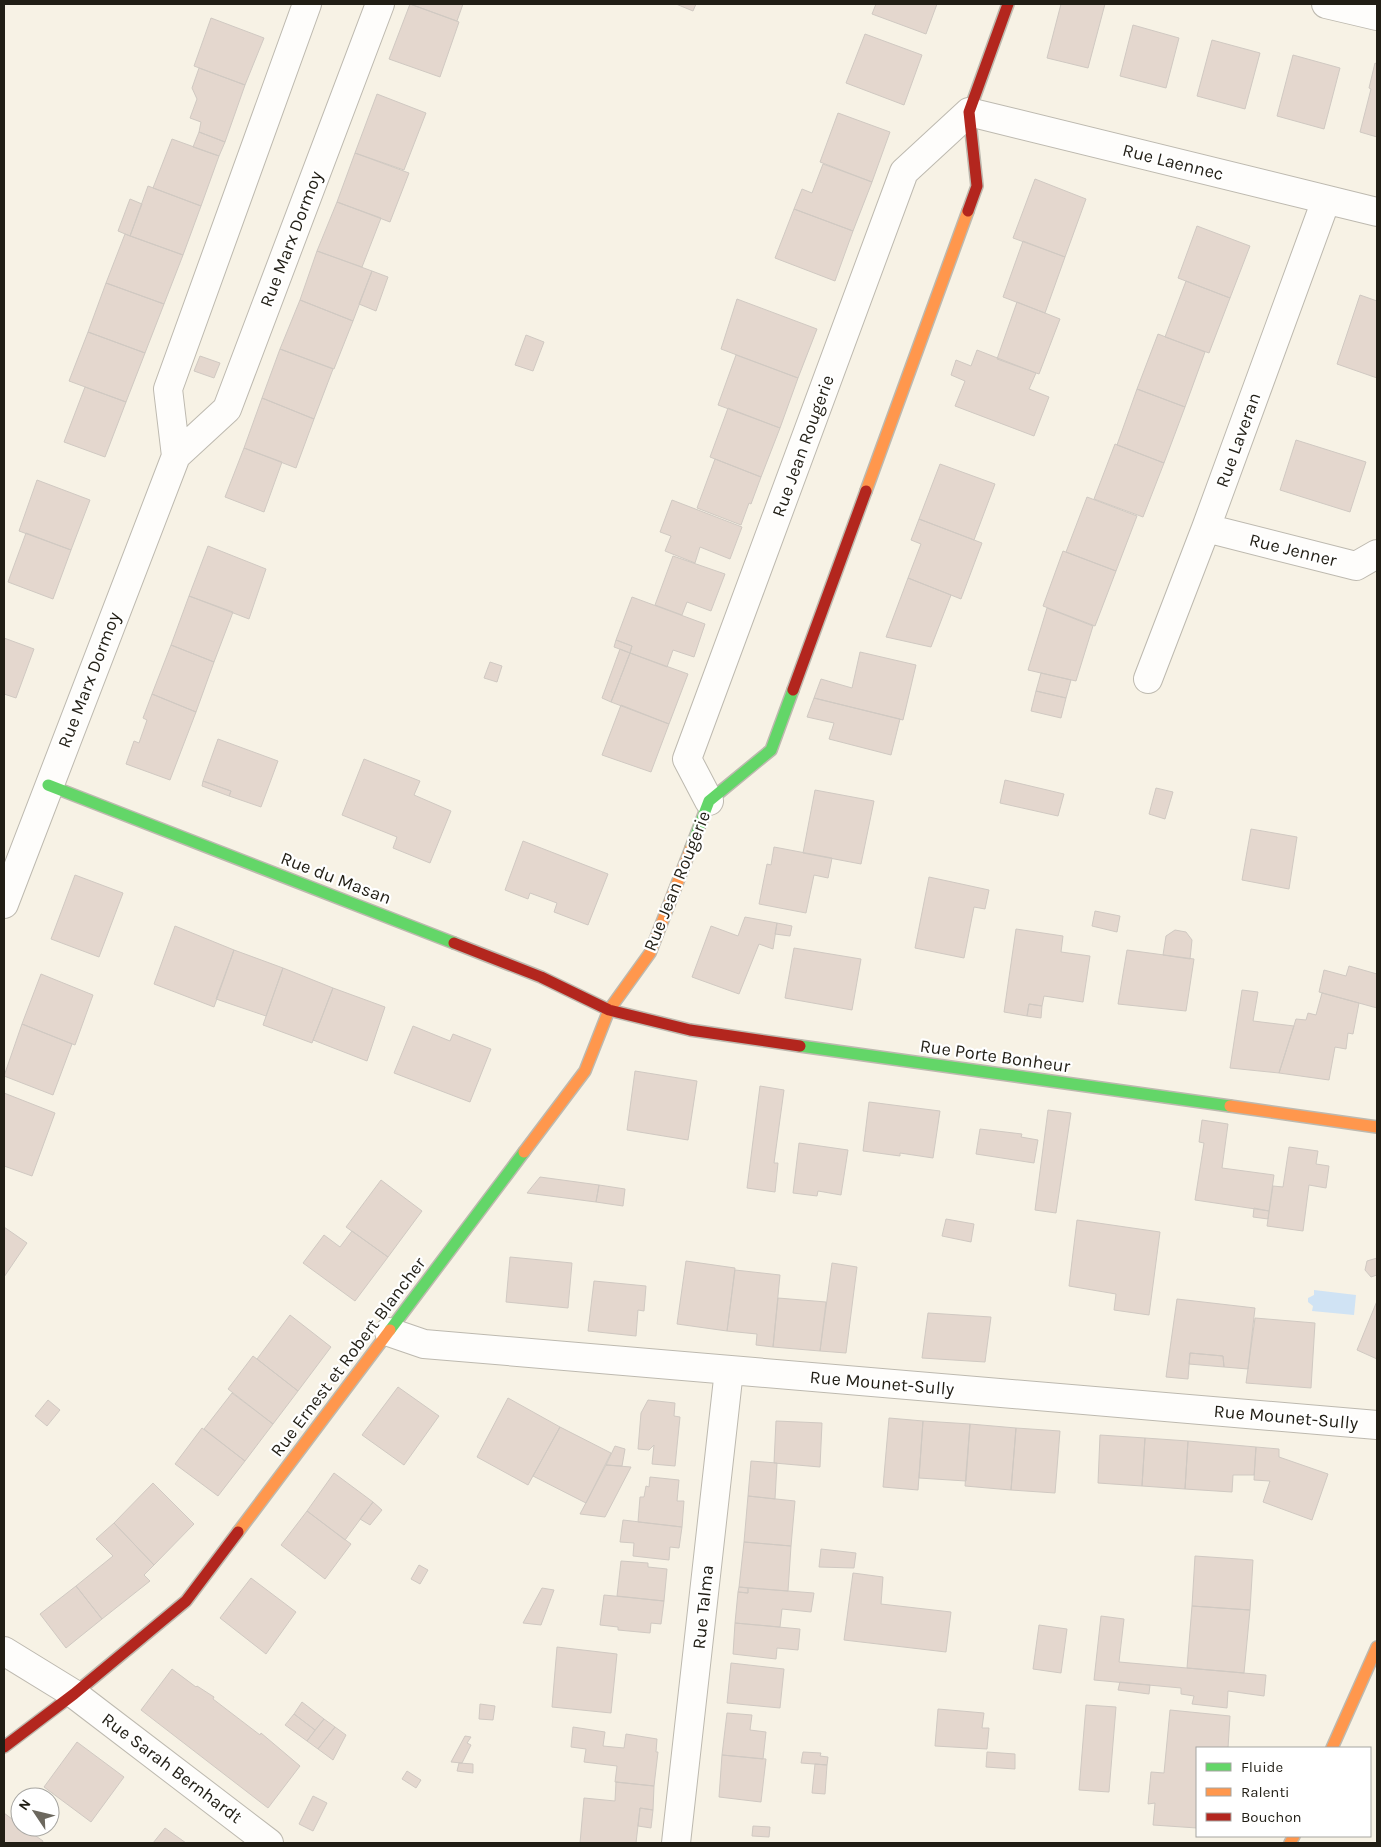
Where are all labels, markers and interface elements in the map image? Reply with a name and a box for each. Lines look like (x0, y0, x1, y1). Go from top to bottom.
street label: Rue Laennec (1120, 139, 1226, 185)
street label: Rue Marx Dormoy (255, 167, 327, 310)
street label: Rue Jean Rougerie (767, 372, 839, 520)
street label: Rue Laveran (1211, 390, 1265, 490)
street label: Rue Jenner (1247, 529, 1340, 572)
street label: Rue Marx Dormoy (53, 608, 125, 751)
street label: Rue Jean Rougerie (639, 808, 715, 954)
street label: Rue du Masan (278, 847, 394, 909)
street label: Rue Porte Bonheur (918, 1035, 1072, 1077)
street label: Rue Ernest et Robert Blancher (266, 1252, 431, 1461)
street label: Rue Mounet-Sully (809, 1366, 956, 1400)
street label: Rue Mounet-Sully (1213, 1400, 1360, 1434)
street label: Rue Talma (688, 1564, 718, 1650)
street label: Rue Sarah Bernhardt (97, 1708, 247, 1828)
legend (1196, 1747, 1371, 1837)
text: Fluide (1241, 1758, 1283, 1776)
text: Ralenti (1241, 1783, 1290, 1801)
north arrow (10, 1787, 60, 1837)
text: N (15, 1796, 35, 1814)
text: Bouchon (1241, 1808, 1302, 1826)

